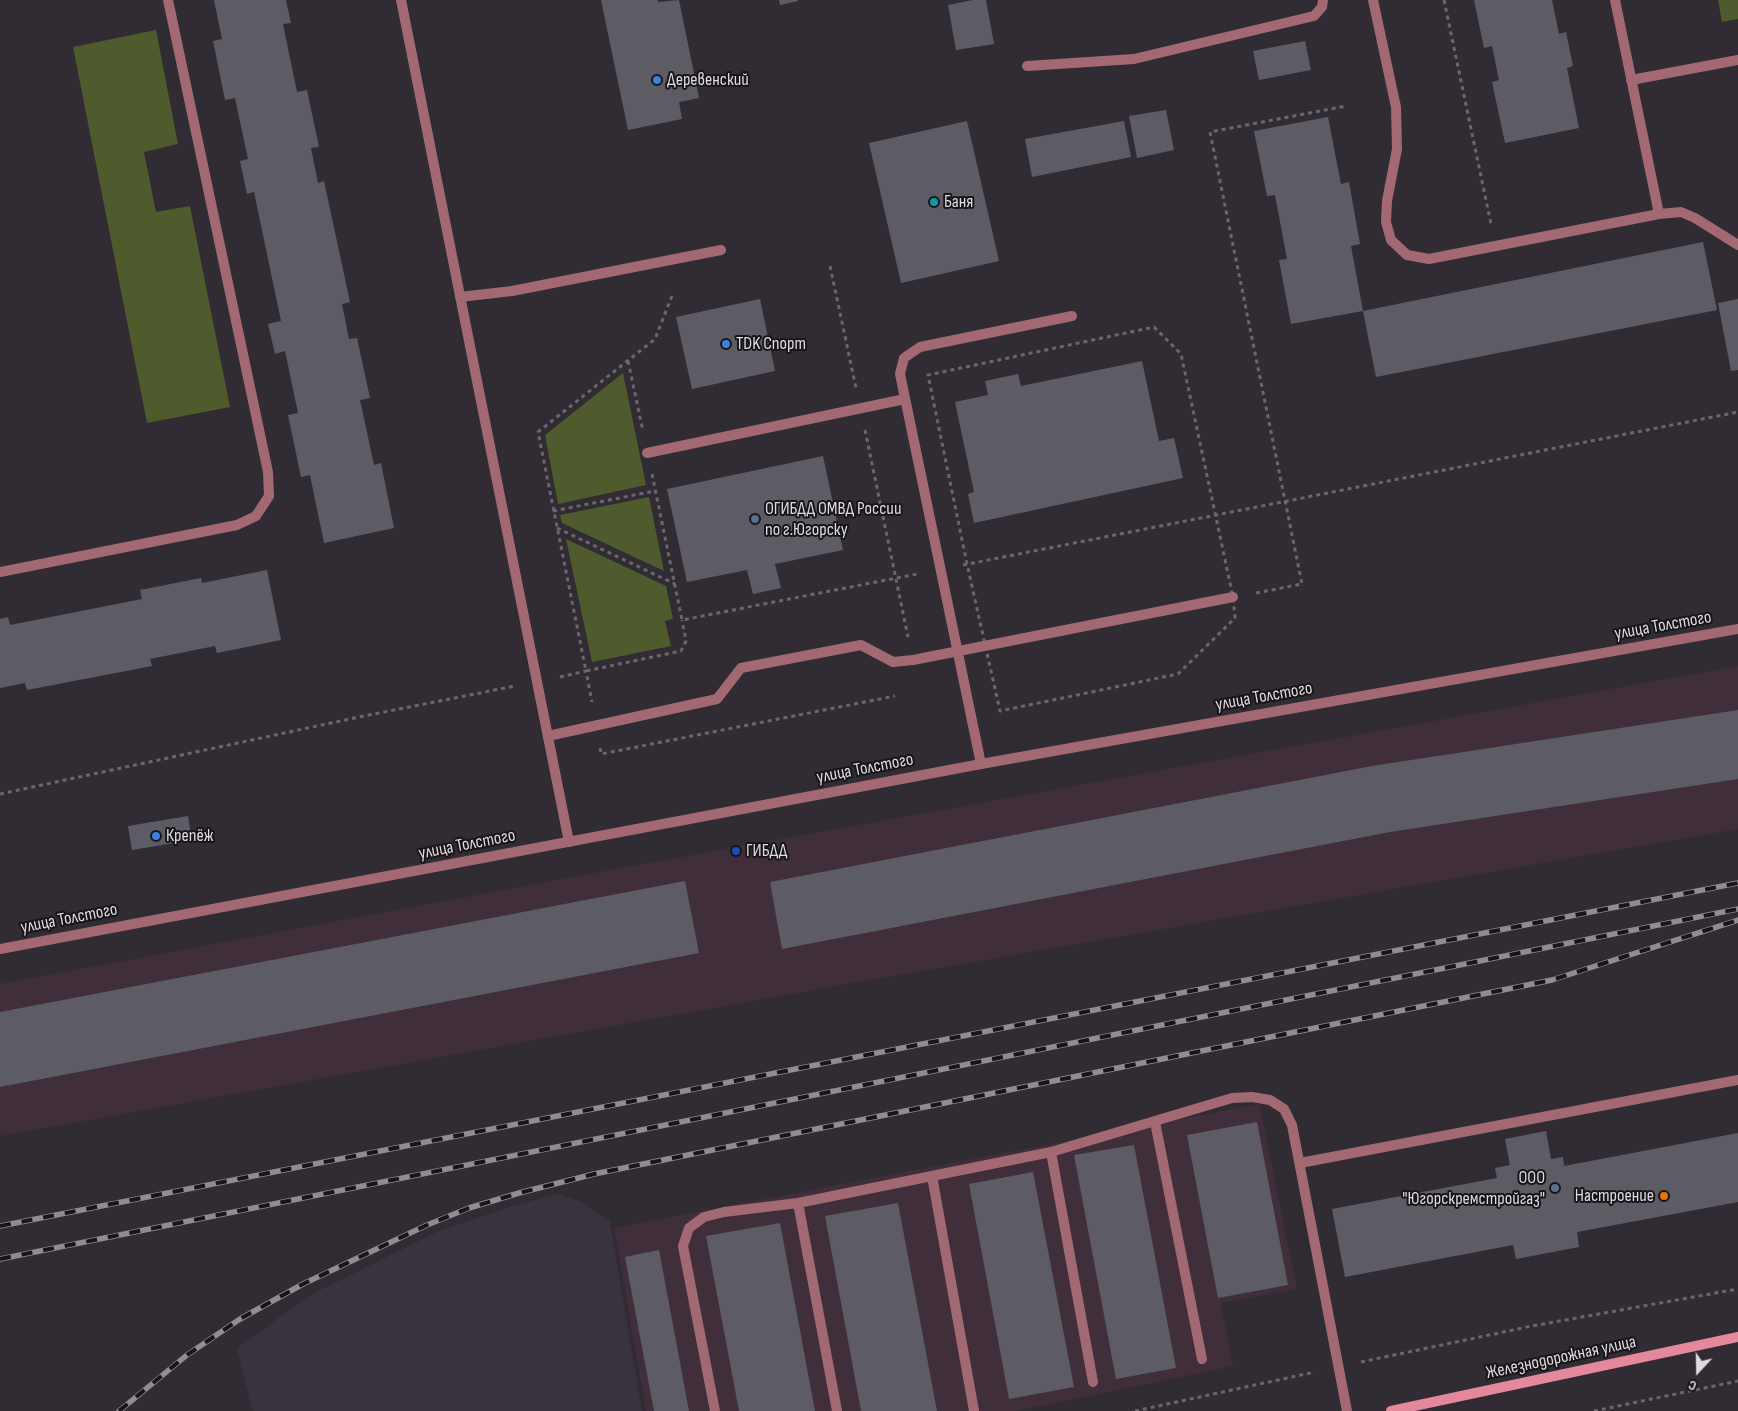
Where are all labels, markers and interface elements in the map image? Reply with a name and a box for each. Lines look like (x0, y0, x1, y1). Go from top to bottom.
place label: Деревенский (667, 69, 749, 91)
marker: Деревенский (651, 74, 663, 86)
place label: Баня (944, 191, 973, 213)
marker: Баня (928, 196, 940, 208)
place label: TDK Спорт (736, 333, 806, 355)
marker: TDK Спорт (720, 338, 732, 350)
place label: ОГИБДД ОМВД России по г.Югорску (765, 498, 901, 540)
marker: ОГИБДД ОМВД России по г.Югорску (749, 513, 761, 525)
street label: улица Толстого (1613, 607, 1713, 645)
street label: улица Толстого (1214, 678, 1314, 716)
street label: улица Толстого (815, 749, 915, 789)
place label: Крепёж (166, 825, 213, 847)
street label: улица Толстого (417, 825, 517, 865)
marker: Крепёж (150, 830, 162, 842)
place label: ГИБДД (746, 840, 787, 862)
marker: ГИБДД (730, 845, 742, 857)
street label: улица Толстого (19, 899, 119, 939)
place label: ООО "Югорскремстройгаз" (1402, 1167, 1545, 1210)
marker: ООО "Югорскремстройгаз" (1549, 1182, 1561, 1194)
place label: Настроение (1575, 1185, 1654, 1207)
marker: Настроение (1658, 1190, 1670, 1202)
street label: Железнодорожная улица (1484, 1332, 1638, 1384)
north arrow (1673, 1346, 1723, 1396)
text: С (1686, 1376, 1699, 1395)

